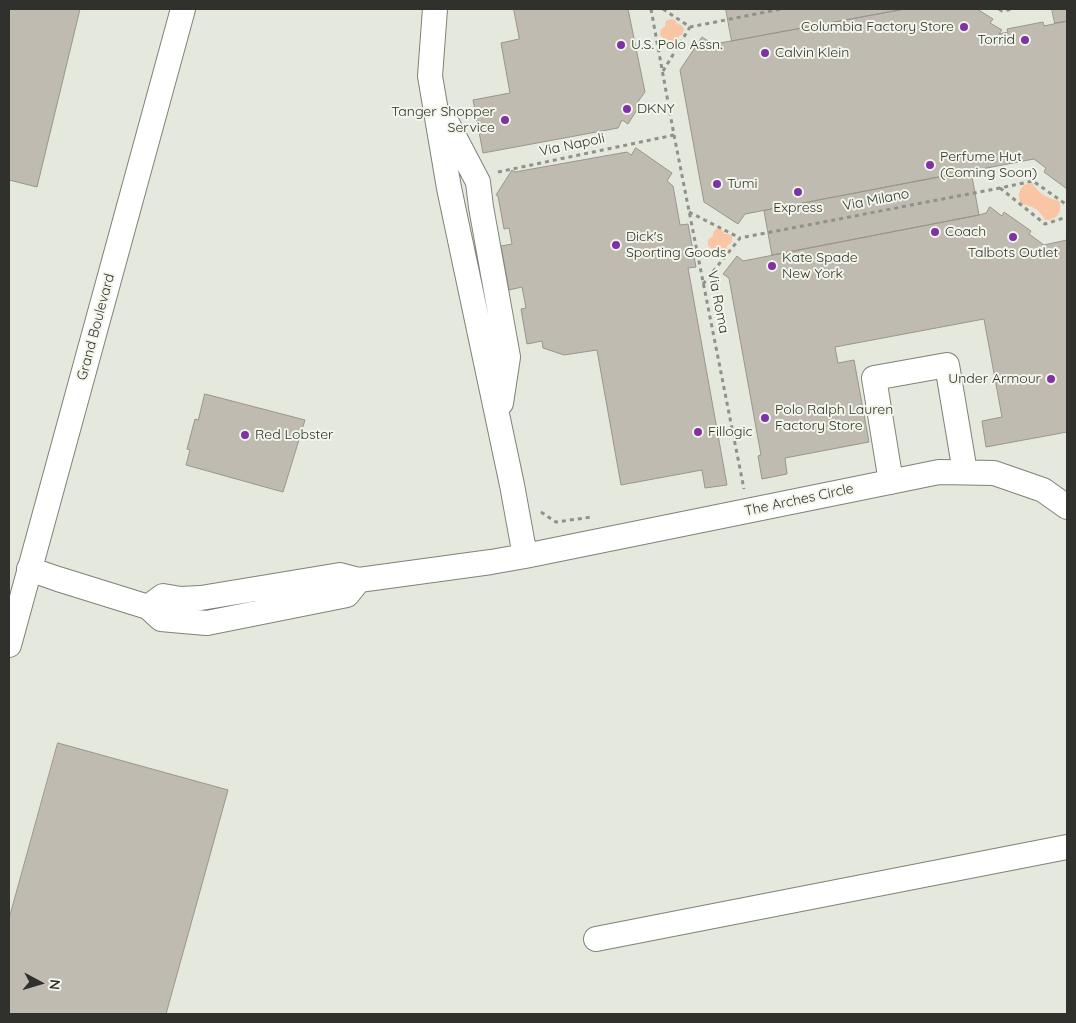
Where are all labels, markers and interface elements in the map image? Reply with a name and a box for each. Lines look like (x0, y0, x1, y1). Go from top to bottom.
place label: Columbia Factory Store (801, 19, 954, 35)
marker: Columbia Factory Store (958, 21, 970, 33)
place label: Torrid (978, 32, 1015, 48)
marker: Torrid (1019, 34, 1031, 46)
place label: U.S. Polo Assn. (631, 37, 723, 53)
marker: U.S. Polo Assn. (615, 39, 627, 51)
place label: Calvin Klein (775, 45, 849, 61)
marker: Calvin Klein (759, 47, 771, 59)
place label: DKNY (637, 101, 675, 117)
marker: DKNY (621, 103, 633, 115)
place label: Tanger Shopper Service (391, 104, 495, 136)
marker: Tanger Shopper Service (499, 114, 511, 126)
street label: Via Napoli (538, 130, 606, 160)
place label: Perfume Hut (Coming Soon) (940, 149, 1037, 182)
marker: Perfume Hut (Coming Soon) (924, 159, 936, 171)
place label: Tumi (727, 176, 758, 192)
marker: Tumi (711, 178, 723, 190)
street label: Via Milano (841, 185, 911, 215)
marker: Express (792, 186, 804, 198)
place label: Express (773, 200, 823, 216)
place label: Coach (945, 224, 986, 240)
marker: Coach (929, 226, 941, 238)
place label: Dick's Sporting Goods (626, 229, 726, 262)
marker: Talbots Outlet (1007, 231, 1019, 243)
marker: Dick's Sporting Goods (610, 239, 622, 251)
place label: Talbots Outlet (968, 245, 1058, 261)
place label: Kate Spade New York (782, 250, 858, 282)
marker: Kate Spade New York (766, 260, 778, 272)
street label: Via Roma (704, 269, 732, 335)
street label: Grand Boulevard (74, 272, 118, 382)
place label: Under Armour (948, 371, 1041, 387)
marker: Under Armour (1045, 373, 1057, 385)
place label: Polo Ralph Lauren Factory Store (775, 402, 893, 434)
marker: Polo Ralph Lauren Factory Store (759, 412, 771, 424)
place label: Fillogic (708, 424, 753, 440)
marker: Fillogic (692, 426, 704, 438)
place label: Red Lobster (255, 427, 333, 443)
marker: Red Lobster (239, 429, 251, 441)
street label: The Arches Circle (743, 480, 855, 520)
north arrow (15, 958, 65, 1008)
text: N (45, 978, 64, 991)

